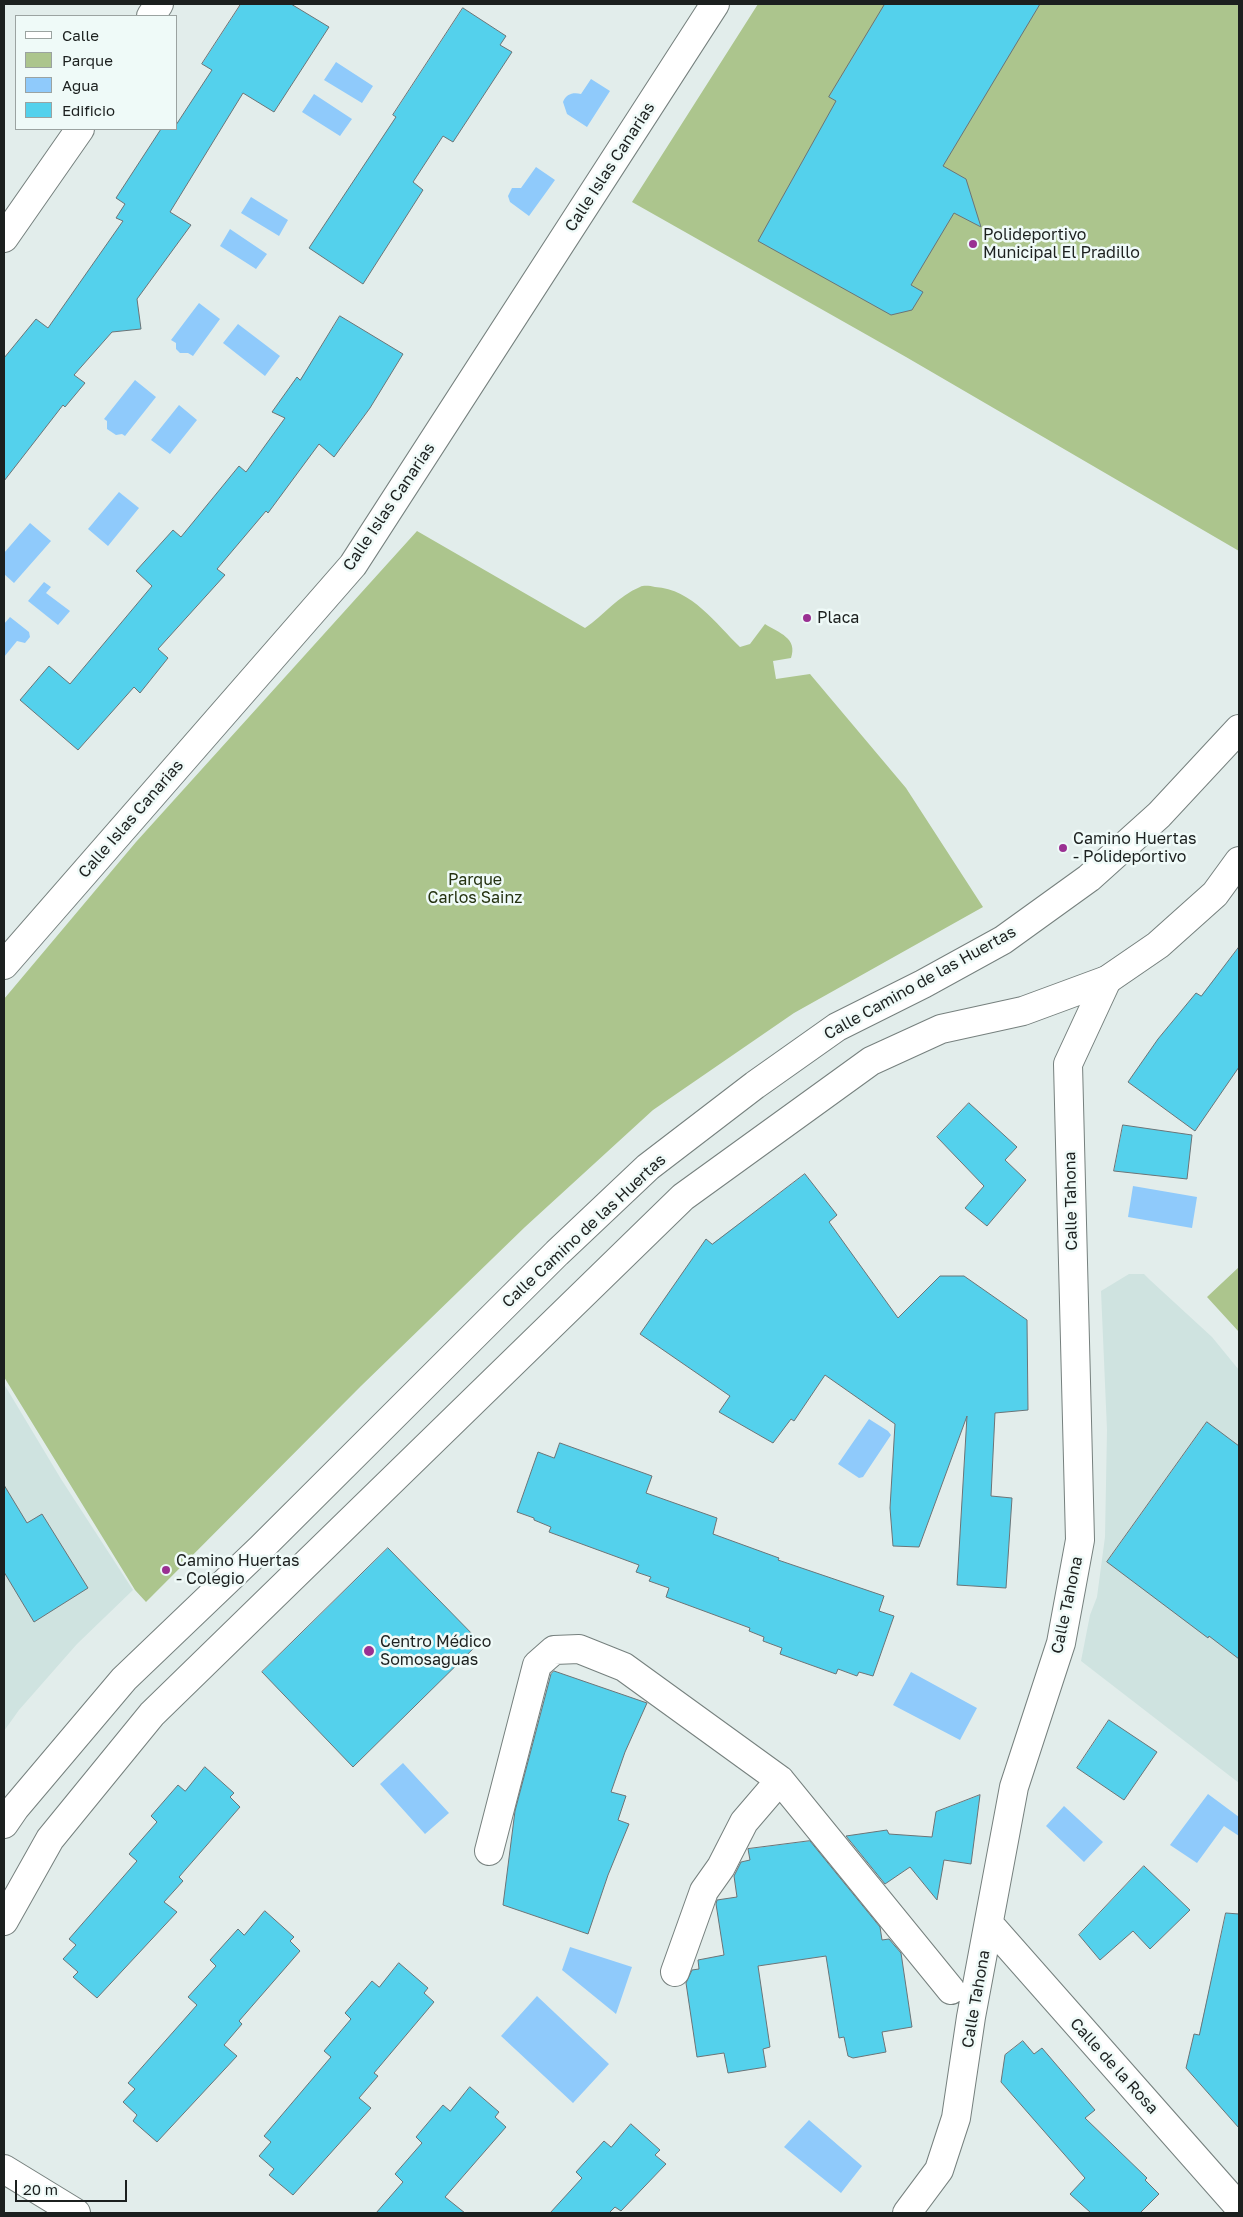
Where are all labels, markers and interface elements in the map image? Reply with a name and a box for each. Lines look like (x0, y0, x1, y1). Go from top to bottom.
legend (15, 15, 178, 130)
text: Calle (62, 26, 99, 44)
text: Parque (62, 51, 113, 69)
text: Agua (62, 76, 99, 94)
street label: Calle Islas Canarias (561, 99, 659, 235)
text: Edificio (62, 101, 115, 119)
place label: Polideportivo Municipal El Pradillo (983, 225, 1140, 263)
marker: Polideportivo Municipal El Pradillo (967, 238, 979, 250)
street label: Calle Islas Canarias (339, 439, 439, 575)
place label: Placa (817, 608, 859, 628)
marker: Placa (801, 612, 813, 624)
street label: Calle Islas Canarias (74, 756, 188, 882)
place label: Camino Huertas - Polideportivo (1073, 829, 1196, 867)
marker: Camino Huertas - Polideportivo (1057, 842, 1069, 854)
park label: Parque Carlos Sainz (428, 870, 522, 908)
street label: Calle Camino de las Huertas (821, 922, 1019, 1044)
street label: Calle Camino de las Huertas (498, 1150, 670, 1312)
street label: Calle Tahona (1061, 1151, 1081, 1251)
place label: Camino Huertas - Colegio (176, 1551, 299, 1589)
street label: Calle Tahona (1047, 1555, 1087, 1655)
marker: Camino Huertas - Colegio (160, 1564, 172, 1576)
place label: Centro Médico Somosaguas (380, 1632, 491, 1670)
marker: Centro Médico Somosaguas (362, 1644, 376, 1658)
street label: Calle Tahona (958, 1949, 994, 2049)
street label: Calle de la Rosa (1066, 2014, 1162, 2118)
scale bar (18, 2170, 130, 2202)
text: 20 m (23, 2180, 58, 2198)

